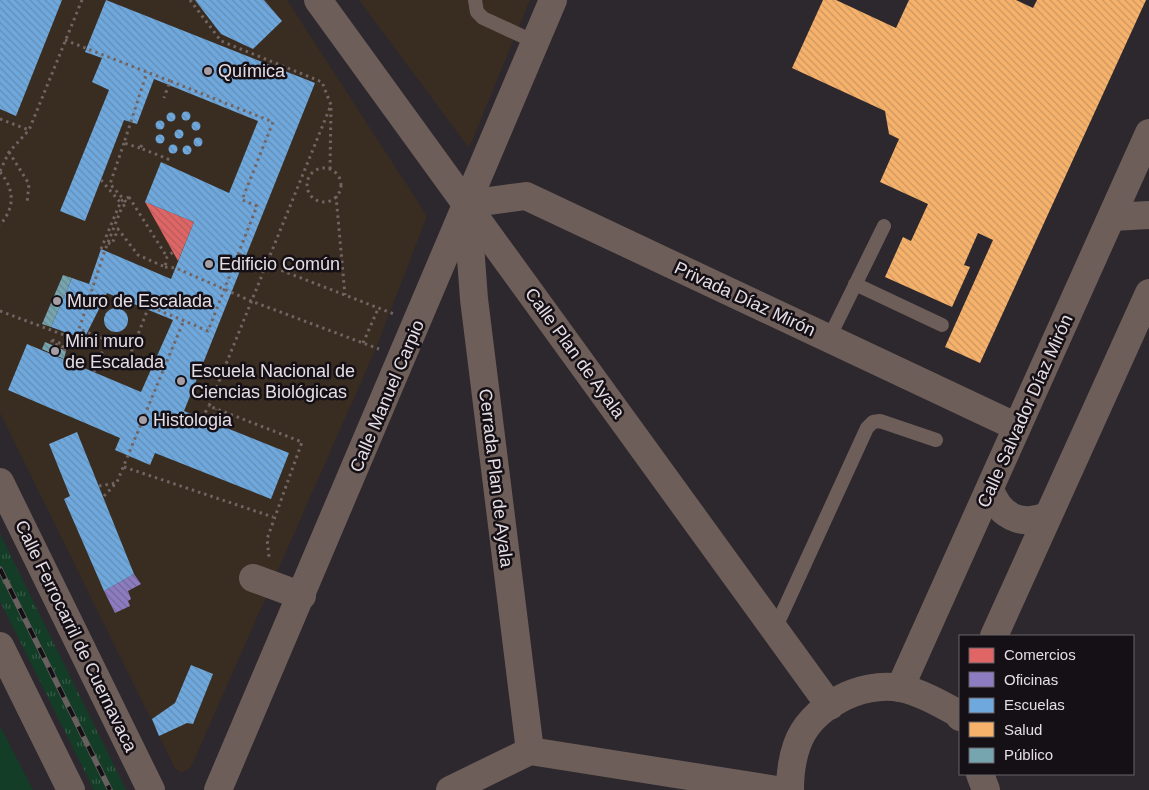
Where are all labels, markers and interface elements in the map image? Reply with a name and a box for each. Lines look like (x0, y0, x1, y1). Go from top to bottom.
place label: Química (218, 61, 286, 81)
marker: Química (202, 65, 214, 77)
place label: Edificio Común (219, 254, 340, 274)
marker: Edificio Común (203, 258, 215, 270)
street label: Privada Díaz Mirón (671, 258, 819, 340)
street label: Calle Plan de Ayala (521, 284, 629, 423)
place label: Muro de Escalada (67, 291, 213, 311)
marker: Muro de Escalada (51, 295, 63, 307)
street label: Calle Salvador Díaz Mirón (973, 311, 1077, 511)
street label: Calle Manuel Carpio (346, 317, 428, 475)
place label: Mini muro de Escalada (65, 331, 165, 372)
marker: Mini muro de Escalada (49, 345, 61, 357)
place label: Escuela Nacional de Ciencias Biológicas (191, 361, 355, 402)
marker: Escuela Nacional de Ciencias Biológicas (175, 375, 187, 387)
street label: Cerrada Plan de Ayala (475, 388, 517, 569)
place label: Histologia (153, 410, 233, 430)
marker: Histologia (137, 414, 149, 426)
street label: Calle Ferrocarril de Cuernavaca (11, 517, 141, 756)
legend (959, 635, 1134, 775)
text: Comercios (1004, 646, 1076, 663)
text: Oficinas (1004, 671, 1058, 688)
text: Escuelas (1004, 696, 1065, 713)
text: Salud (1004, 721, 1042, 738)
text: Público (1004, 746, 1053, 763)

